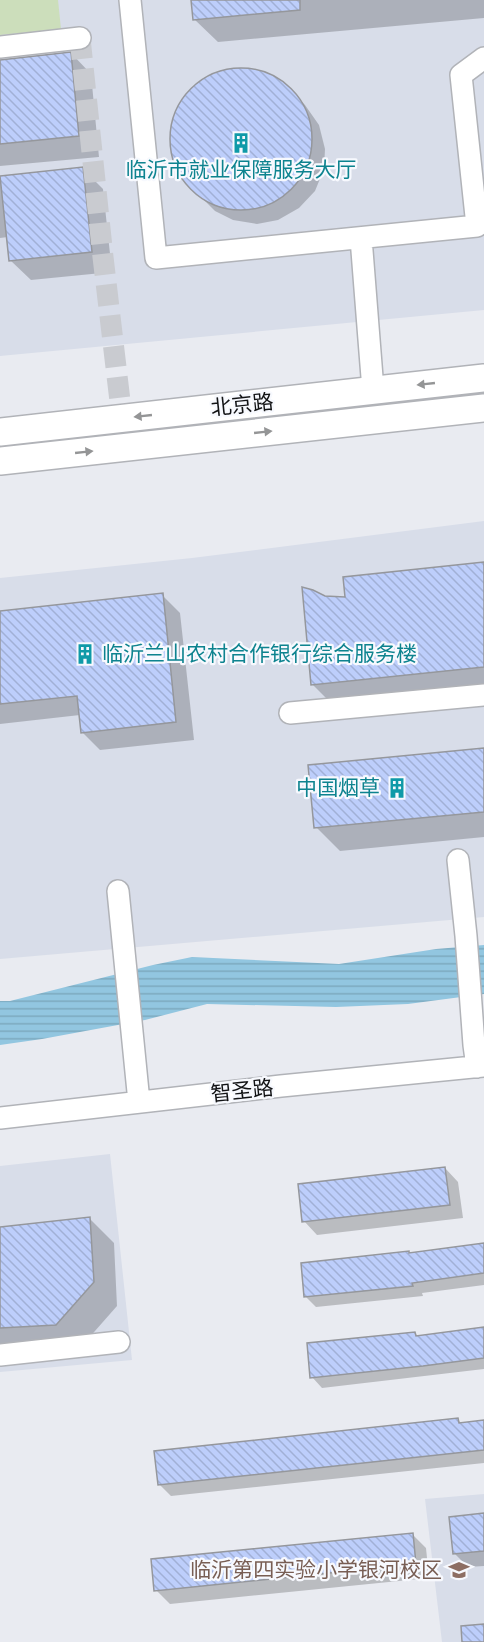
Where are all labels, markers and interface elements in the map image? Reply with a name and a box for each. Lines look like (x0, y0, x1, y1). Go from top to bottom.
building icon: 临沂市就业保障服务大厅 (229, 131, 253, 155)
place label: 临沂市就业保障服务大厅 (126, 155, 357, 185)
one-way arrow (416, 379, 435, 389)
street label: 北京路 (209, 387, 275, 423)
one-way arrow (133, 411, 152, 421)
one-way arrow (253, 428, 272, 437)
one-way arrow (74, 447, 93, 457)
place label: 临沂兰山农村合作银行综合服务楼 (102, 639, 417, 669)
building icon: 临沂兰山农村合作银行综合服务楼 (73, 642, 97, 666)
place label: 中国烟草 (296, 773, 380, 803)
building icon: 中国烟草 (385, 776, 409, 800)
street label: 智圣路 (209, 1073, 275, 1109)
place label: 临沂第四实验小学银河校区 (190, 1555, 442, 1585)
school or university icon: 临沂第四实验小学银河校区 (447, 1558, 471, 1582)

